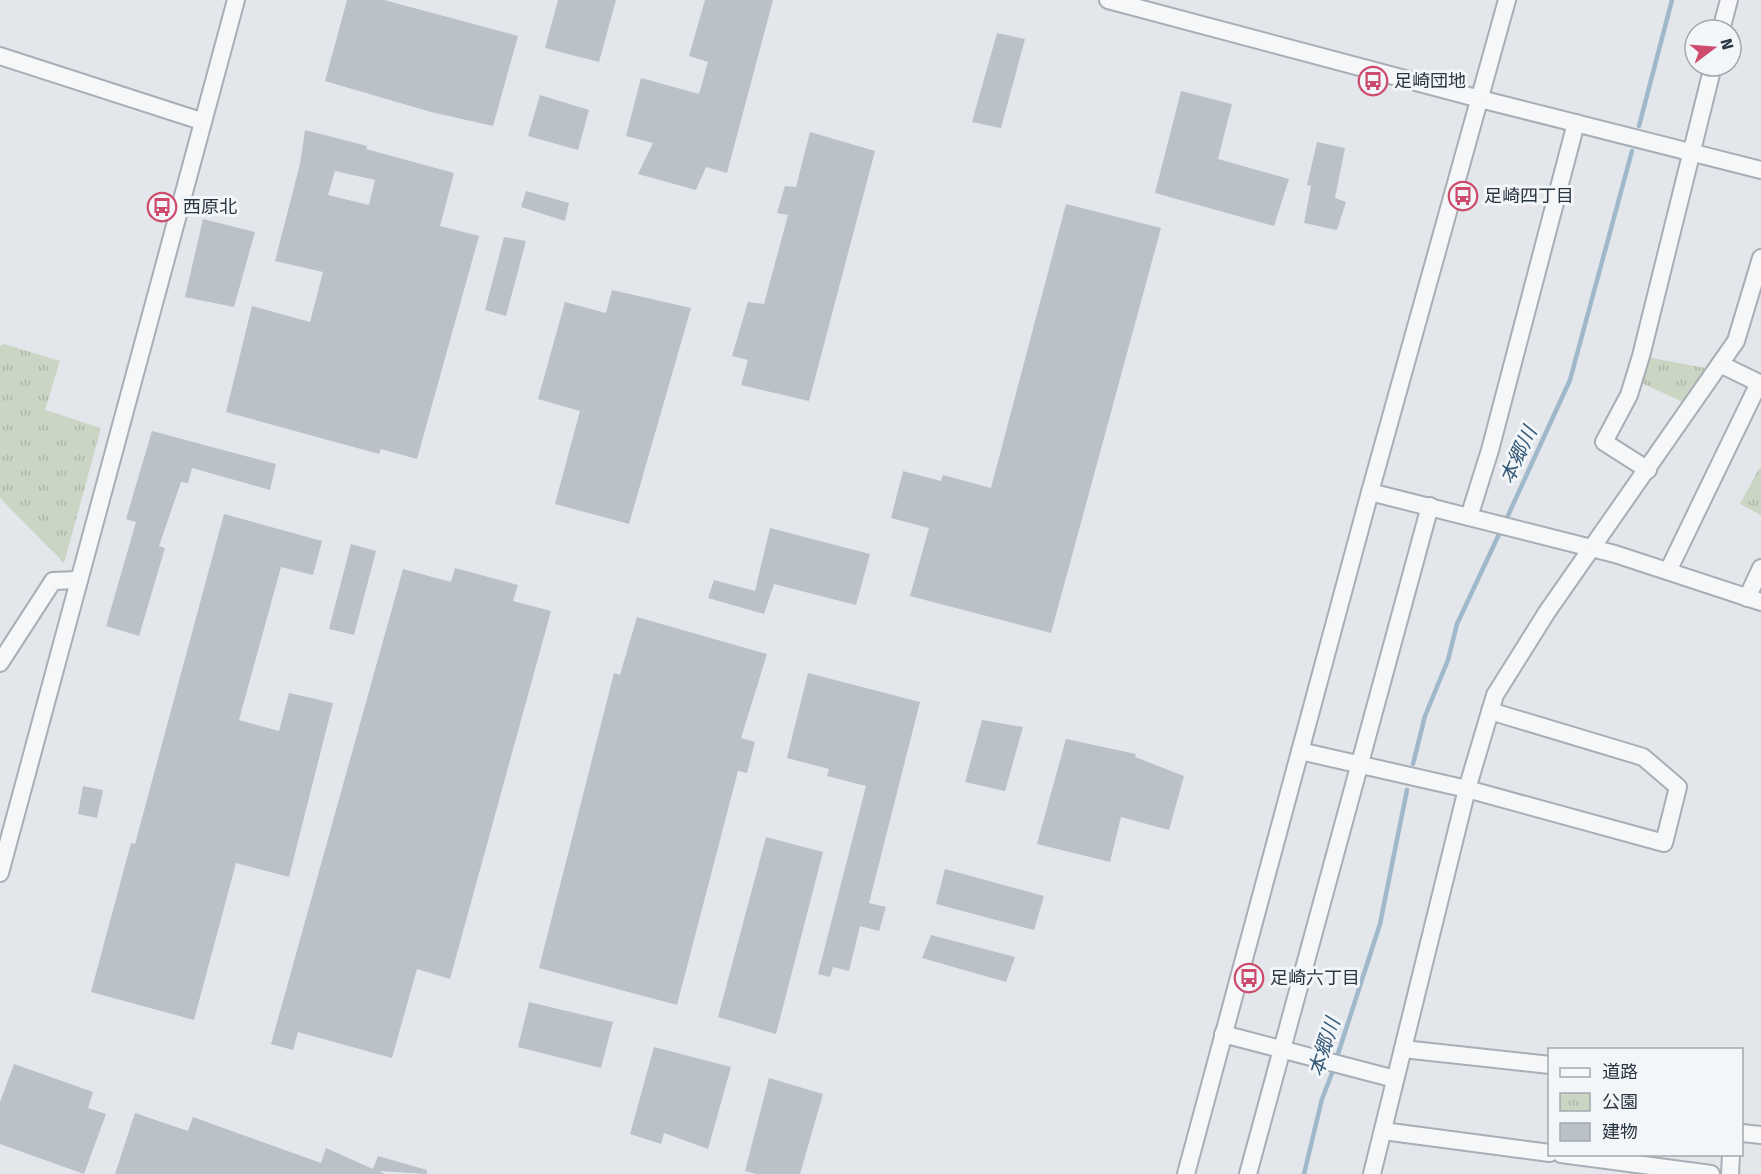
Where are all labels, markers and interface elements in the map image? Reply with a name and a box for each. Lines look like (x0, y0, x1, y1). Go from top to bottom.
north arrow (1683, 18, 1743, 78)
text: N (1716, 36, 1738, 52)
bus stop icon: 足崎団地 (1357, 65, 1389, 97)
place label: 足崎団地 (1394, 70, 1466, 92)
bus stop icon: 足崎四丁目 (1447, 180, 1479, 212)
place label: 足崎四丁目 (1484, 185, 1574, 207)
bus stop icon: 西原北 (146, 191, 178, 223)
place label: 西原北 (183, 196, 237, 218)
water label: 本郷川 (1494, 421, 1542, 487)
bus stop icon: 足崎六丁目 (1233, 962, 1265, 994)
place label: 足崎六丁目 (1270, 967, 1360, 989)
water label: 本郷川 (1303, 1013, 1345, 1079)
legend (1548, 1048, 1743, 1156)
text: 道路 (1602, 1061, 1638, 1083)
text: 公園 (1602, 1091, 1638, 1113)
text: 建物 (1602, 1121, 1638, 1143)

